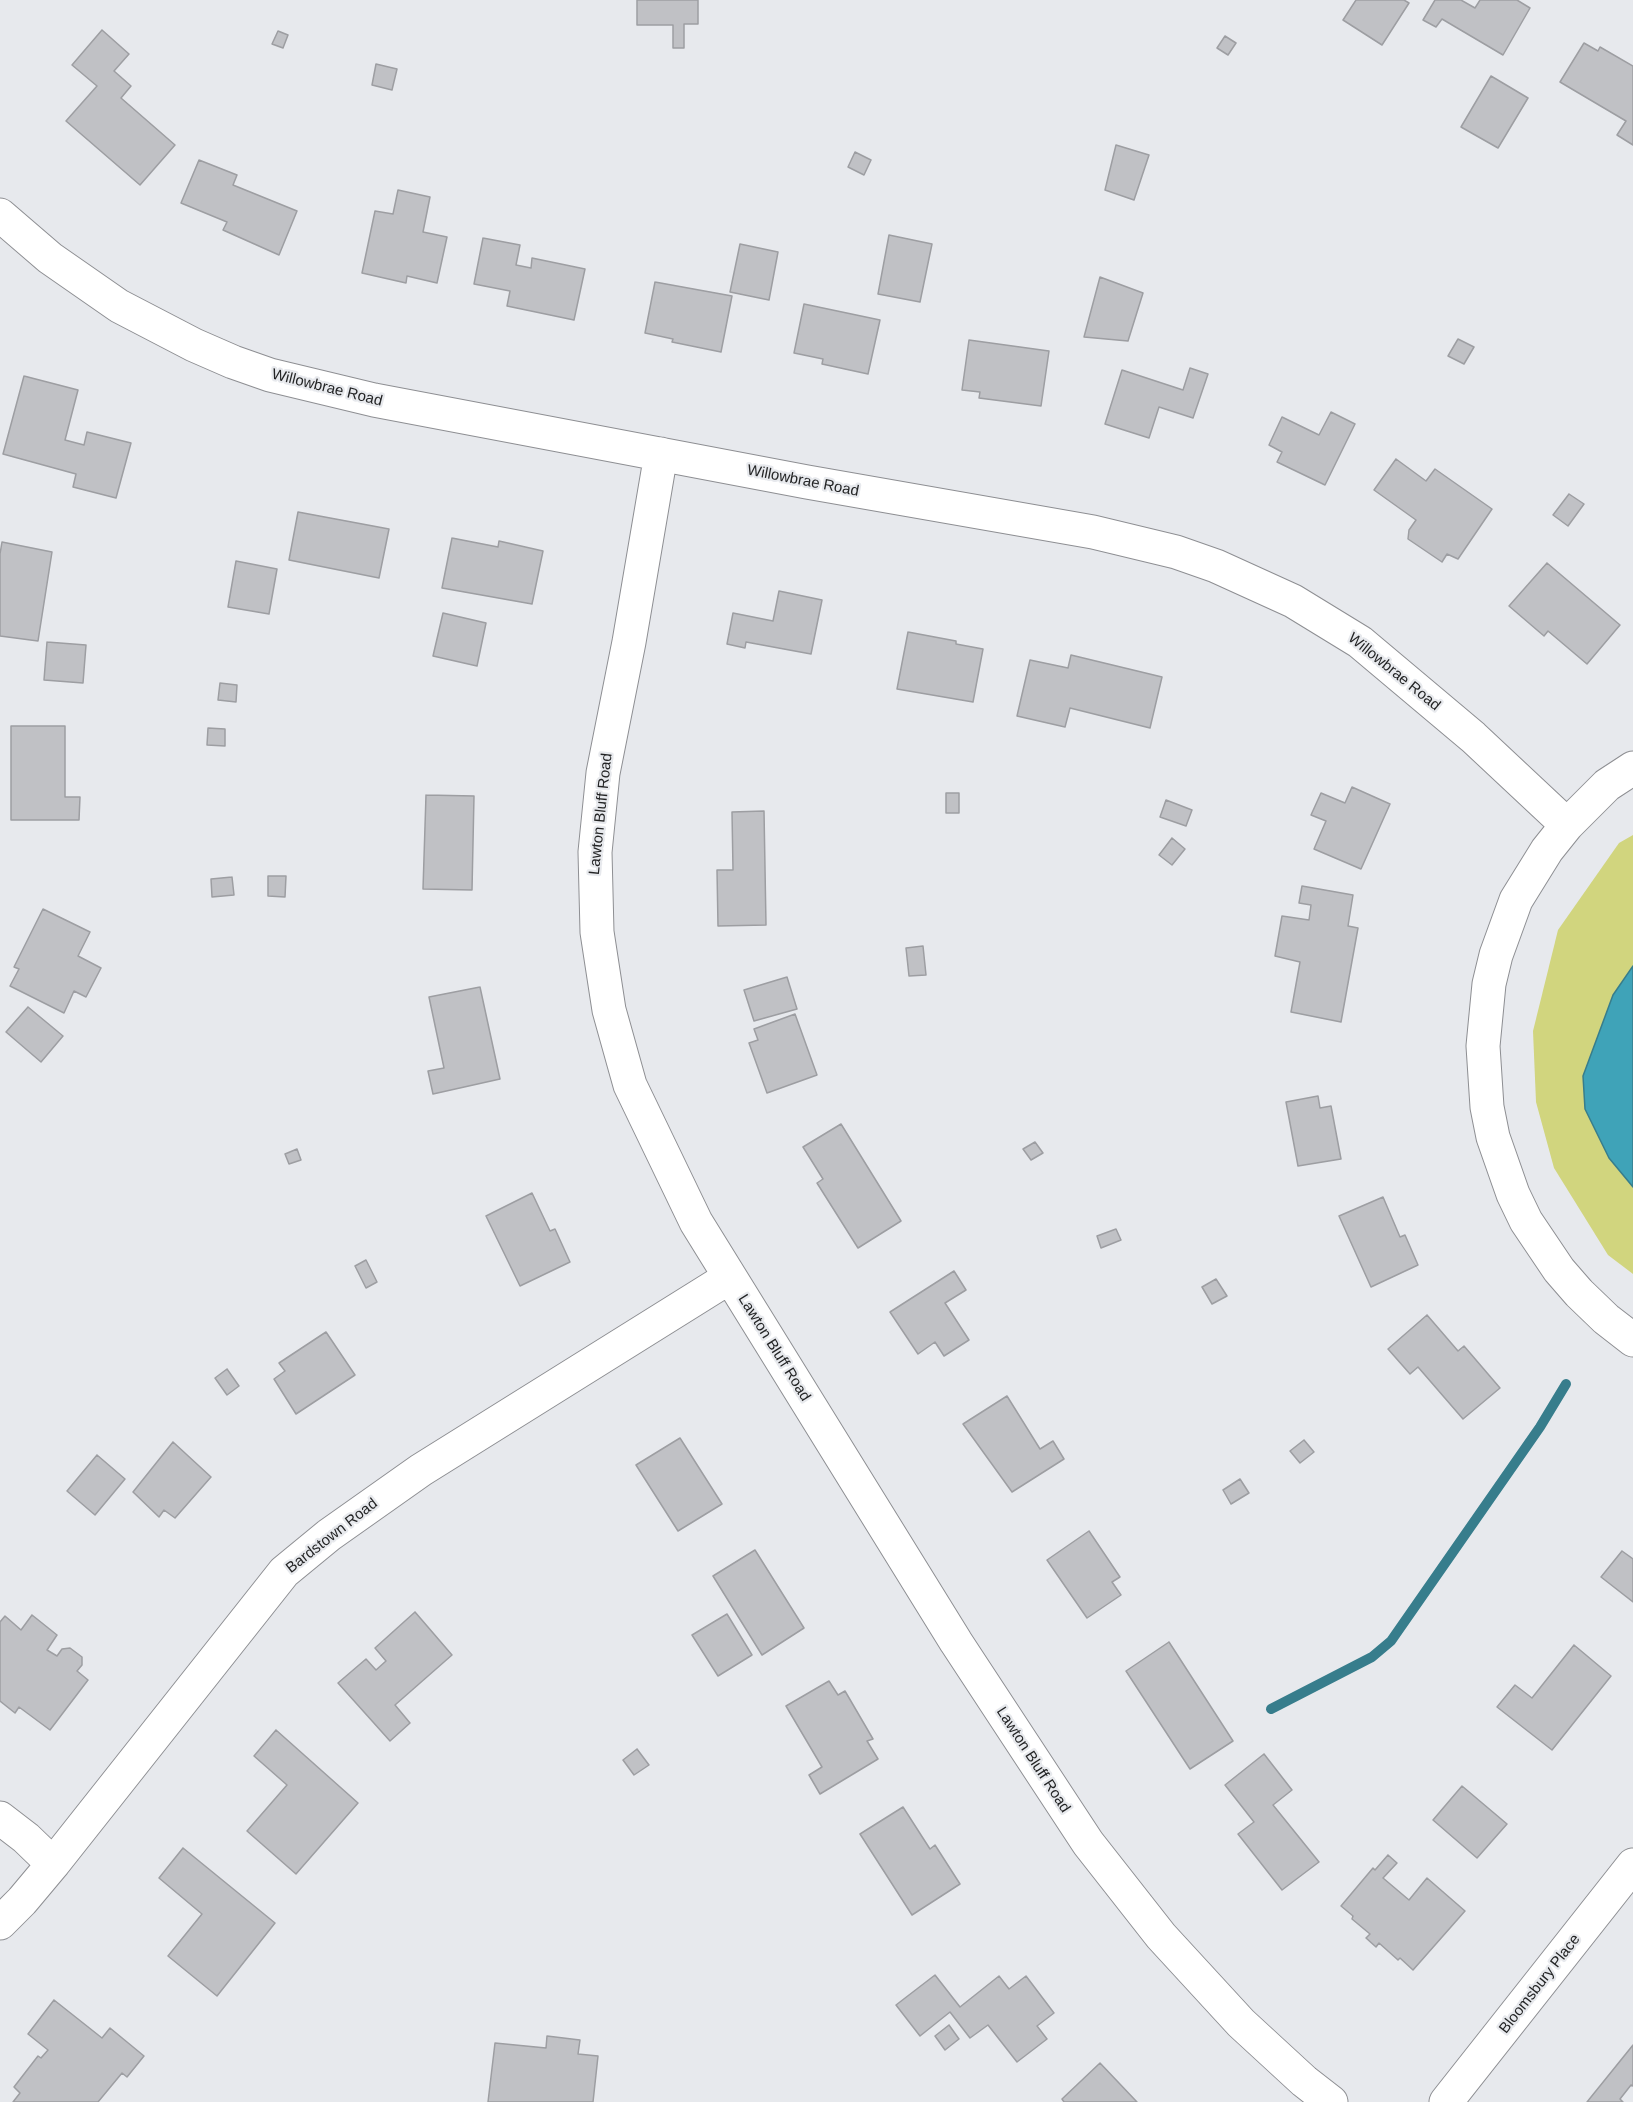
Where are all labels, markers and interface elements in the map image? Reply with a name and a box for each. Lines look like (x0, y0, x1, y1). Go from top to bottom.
street label: Willowbrae Road (270, 366, 384, 410)
street label: Willowbrae Road (746, 461, 860, 501)
street label: Willowbrae Road (1344, 629, 1444, 715)
street label: Lawton Bluff Road (586, 752, 616, 876)
street label: Lawton Bluff Road (734, 1291, 814, 1405)
street label: Bardstown Road (283, 1495, 381, 1577)
street label: Lawton Bluff Road (992, 1704, 1074, 1816)
street label: Bloomsbury Place (1496, 1931, 1584, 2037)

